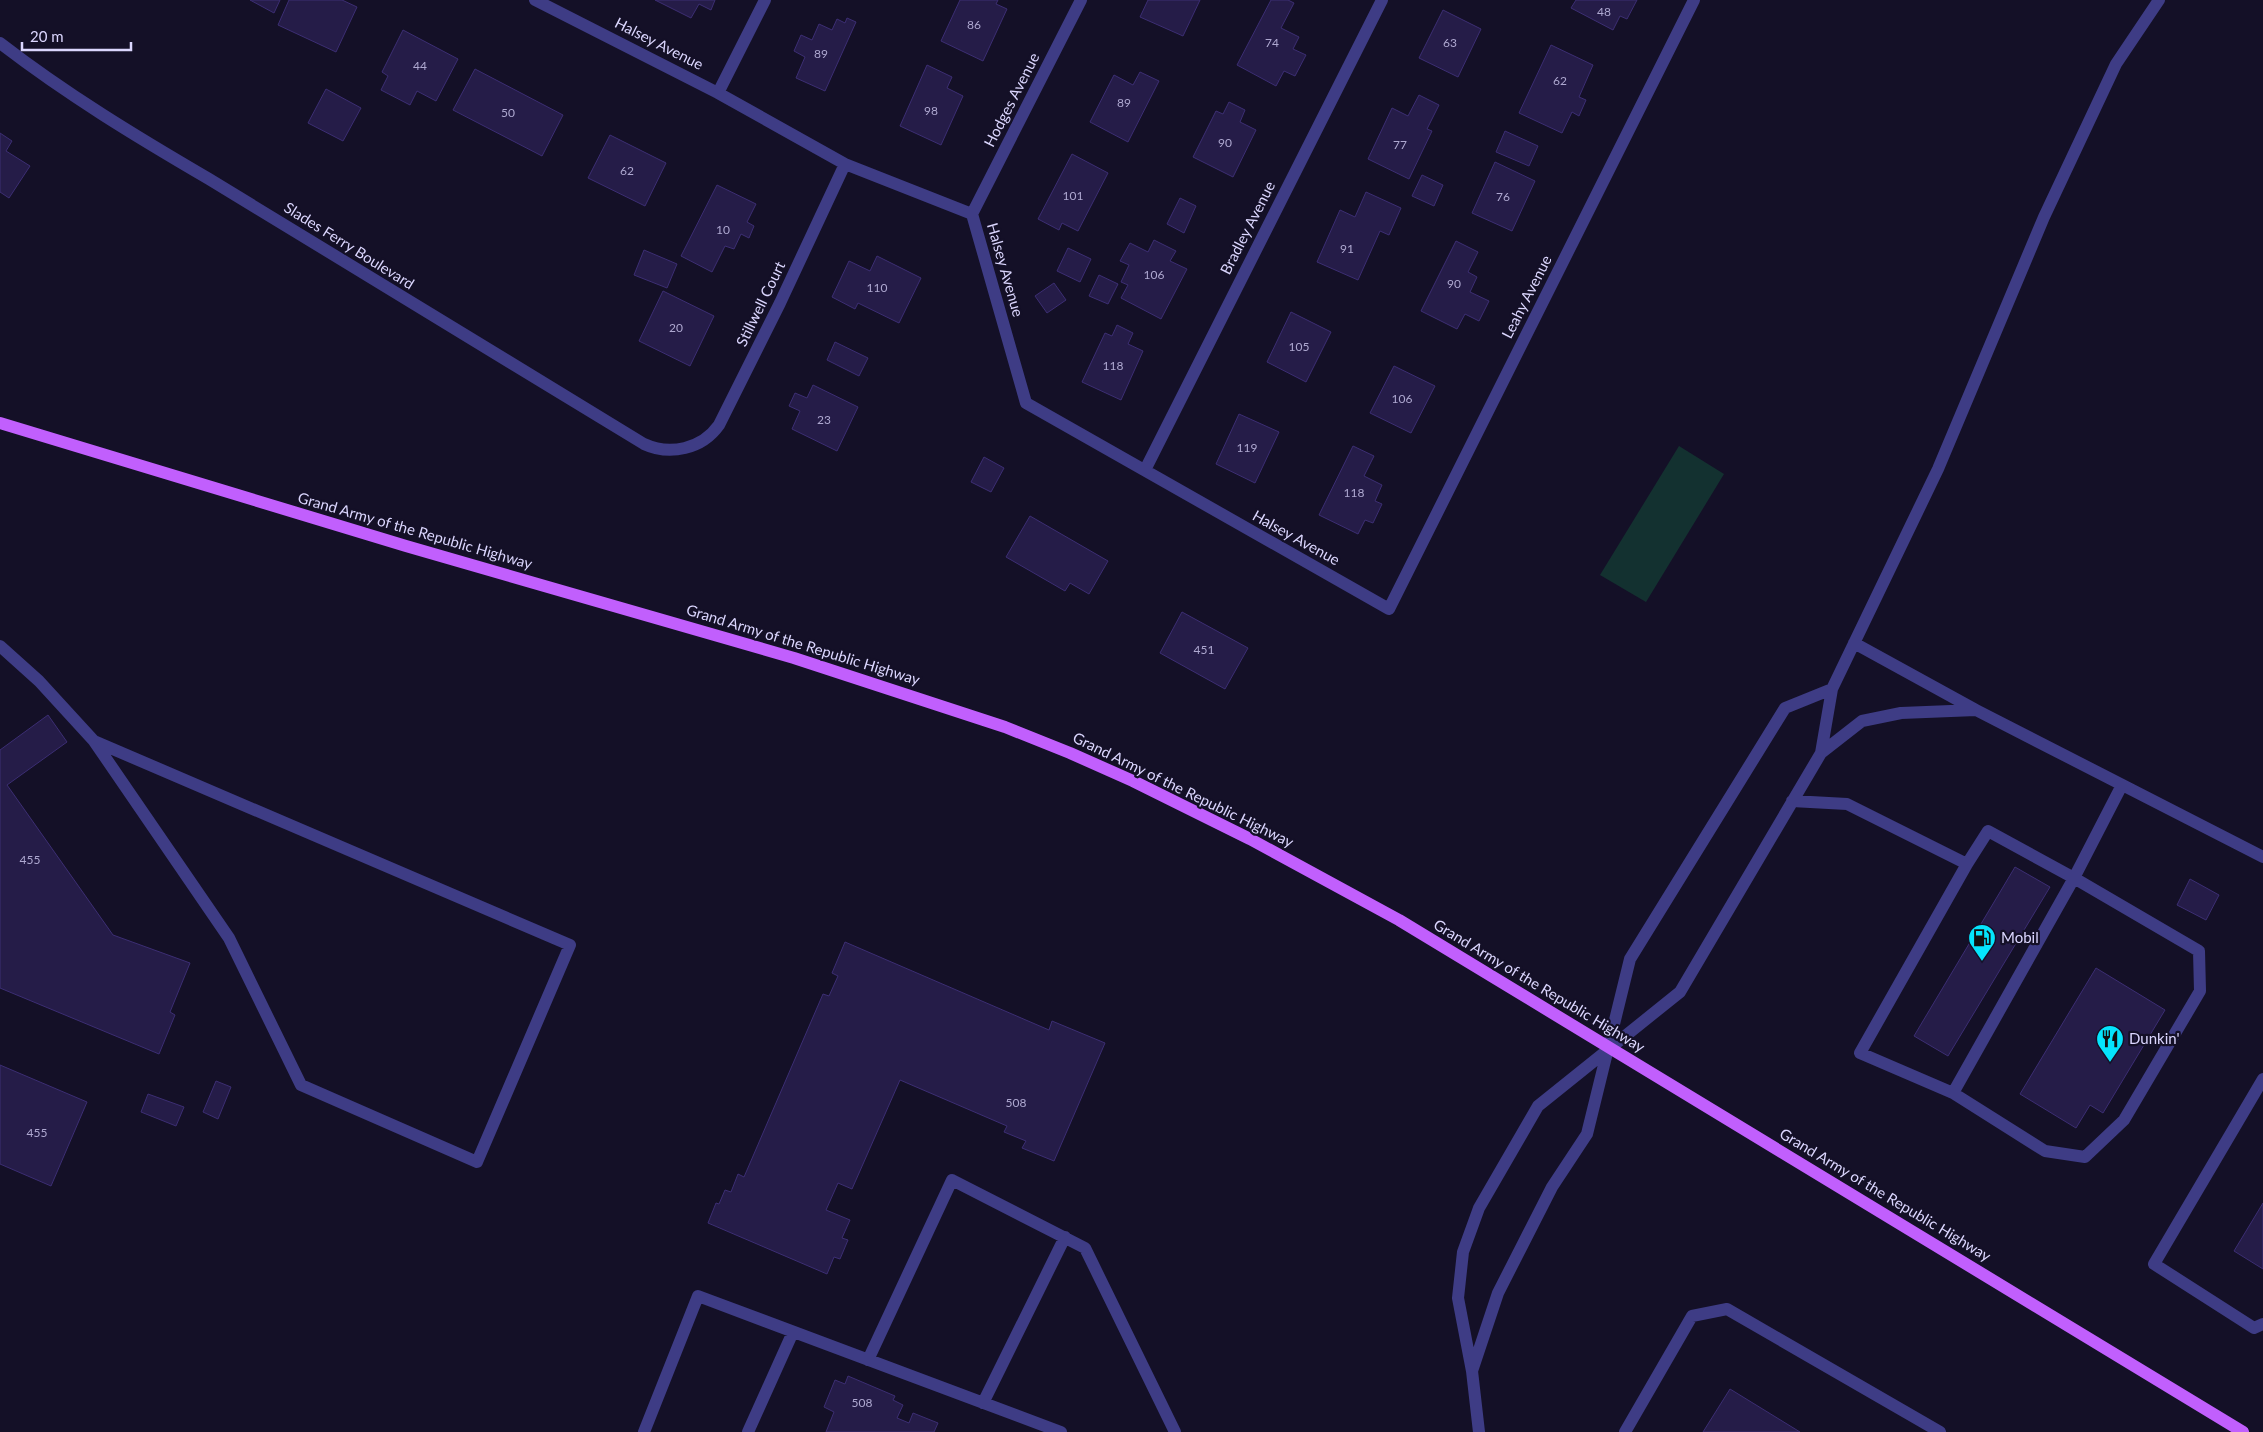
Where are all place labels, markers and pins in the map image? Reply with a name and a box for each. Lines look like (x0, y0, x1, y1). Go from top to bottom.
fuel station icon: Mobil (1967, 923, 1997, 962)
place label: Mobil (2001, 928, 2039, 946)
restaurant icon: Dunkin' (2095, 1024, 2125, 1063)
place label: Dunkin' (2129, 1029, 2180, 1047)

